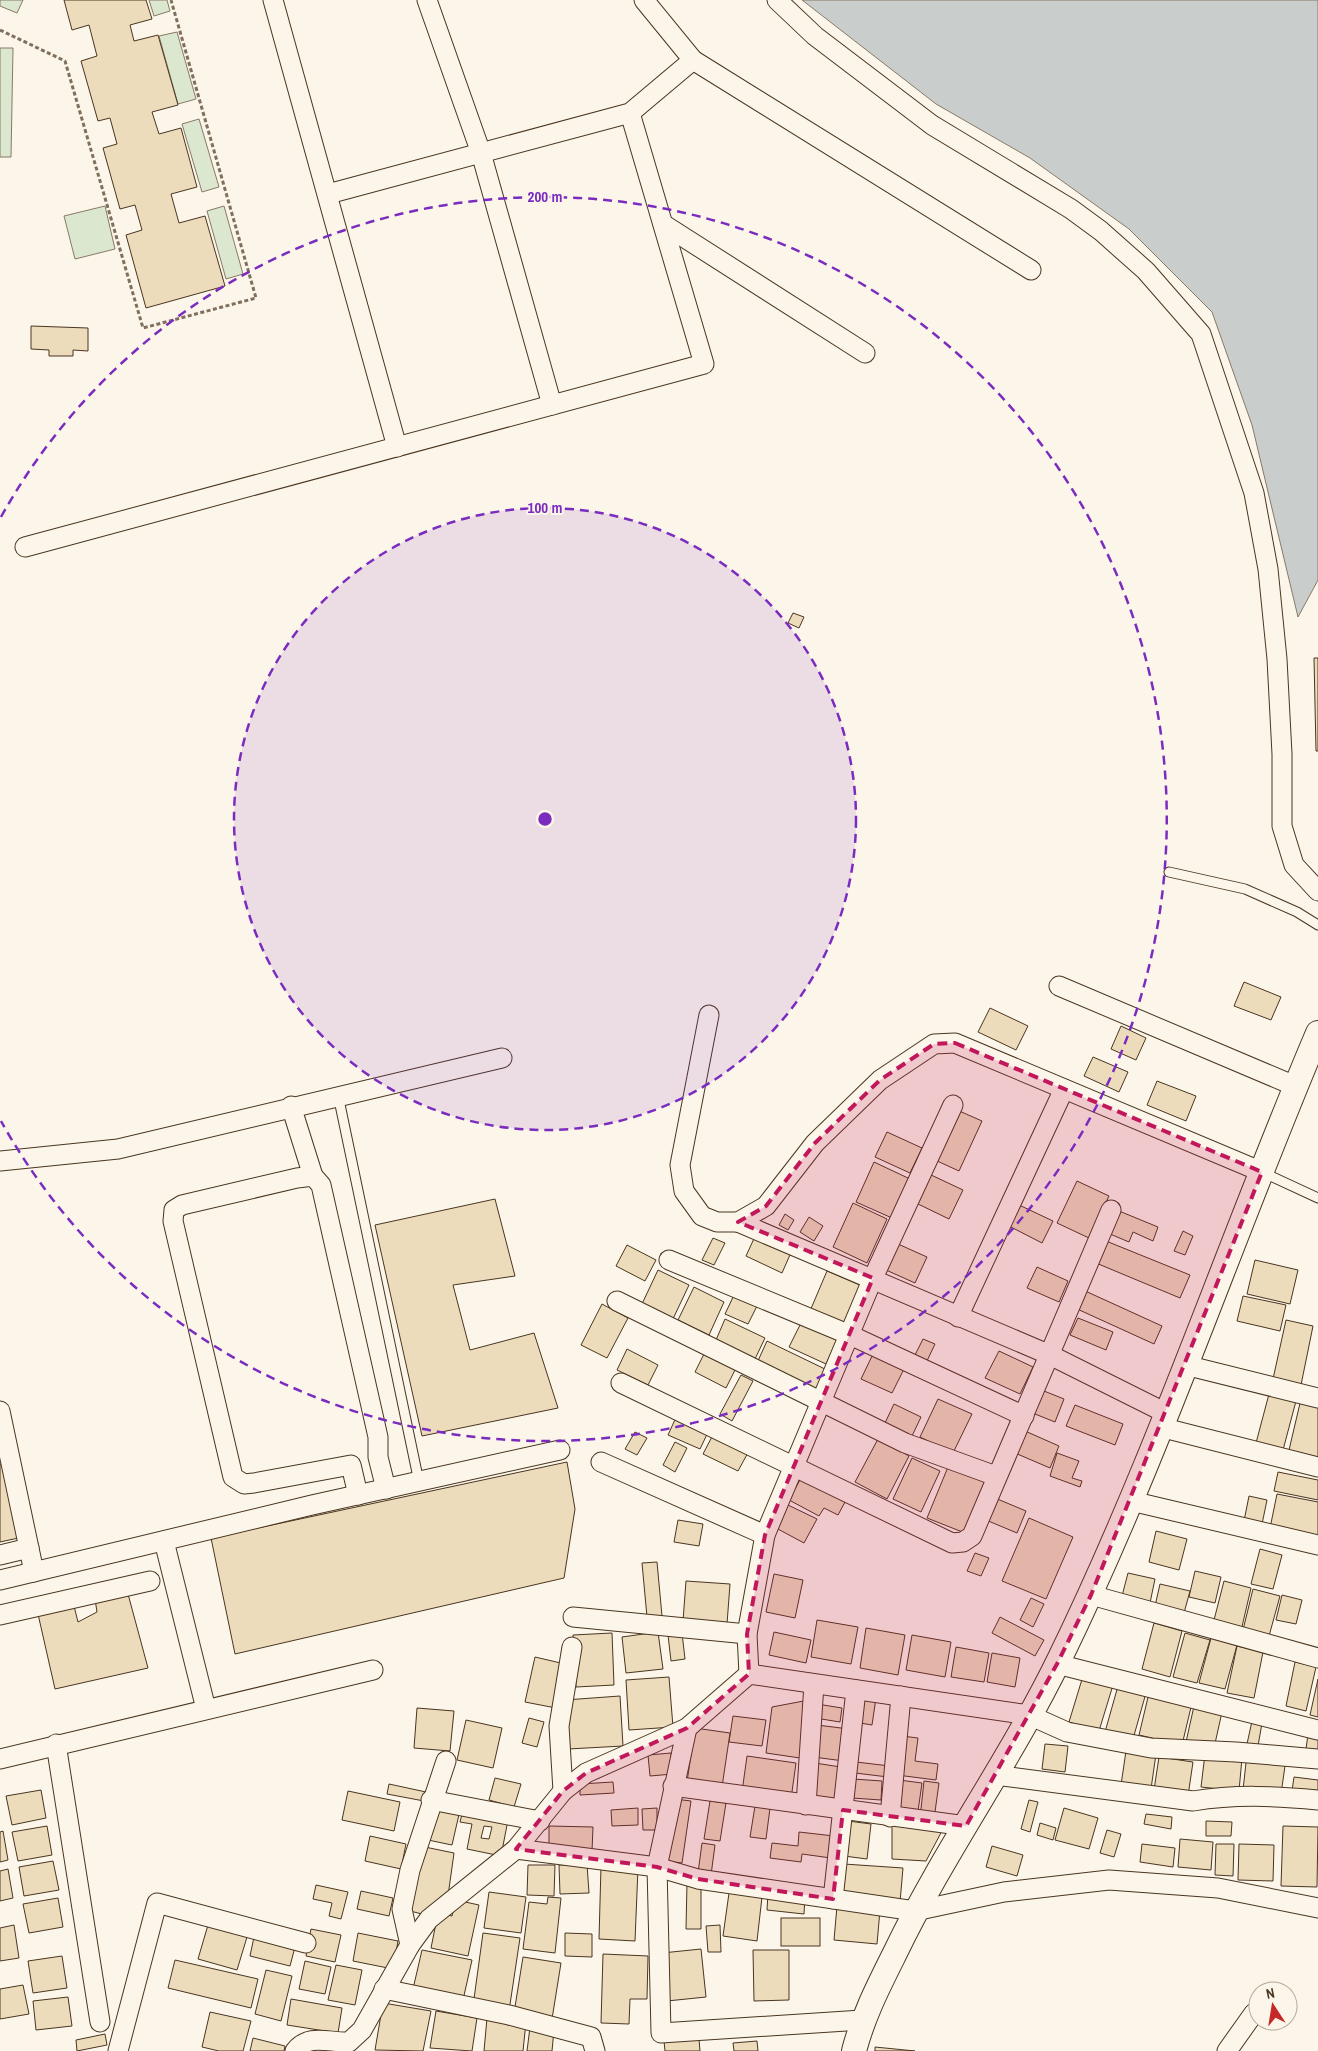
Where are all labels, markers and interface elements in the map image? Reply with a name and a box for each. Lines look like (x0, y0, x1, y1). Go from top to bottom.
text: 200 m (528, 186, 562, 207)
text: 100 m (528, 497, 562, 518)
centre of rings (536, 810, 554, 828)
north arrow (1248, 1981, 1298, 2031)
text: N (1264, 1984, 1276, 2003)

